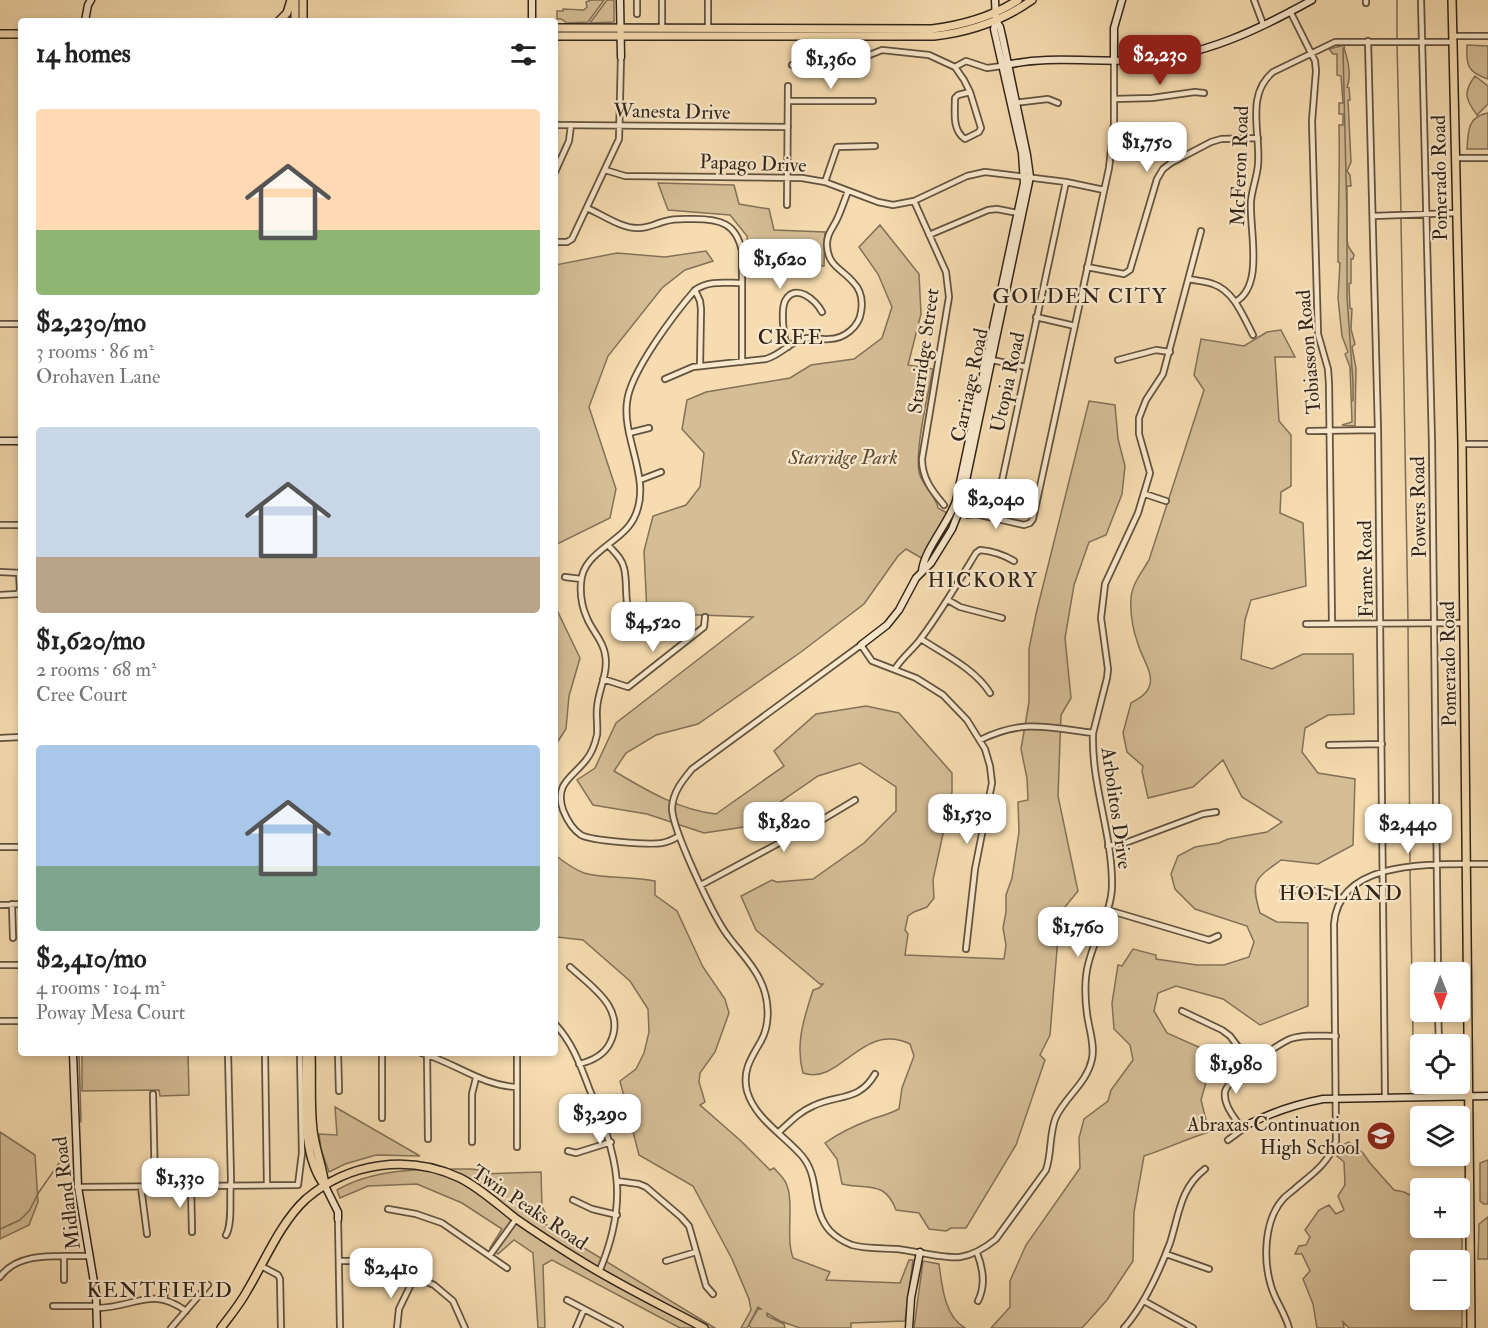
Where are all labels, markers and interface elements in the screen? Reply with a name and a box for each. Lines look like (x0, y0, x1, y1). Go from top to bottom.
pin: $2,230 (1111, 35, 1209, 86)
text: 14 homes (36, 38, 131, 70)
icon: filters (507, 38, 540, 71)
pin: $1,360 (782, 39, 880, 90)
text: $2,230 (1133, 42, 1187, 67)
text: $1,360 (805, 46, 857, 71)
street label: Wanesta Drive (612, 98, 731, 125)
street label: McFeron Road (1225, 105, 1254, 227)
street label: Pomerado Road (1426, 115, 1453, 241)
pin: $1,750 (1098, 122, 1196, 173)
text: $1,750 (1122, 129, 1172, 154)
icon: home (234, 148, 342, 256)
street label: Papago Drive (699, 149, 807, 179)
pin: $1,620 (731, 239, 829, 290)
text: $1,620 (753, 246, 807, 271)
district label: GOLDEN CITY (992, 283, 1168, 310)
street label: Starridge Street (902, 286, 945, 415)
street label: Tobiasson Road (1291, 289, 1326, 415)
text: $2,230/mo (36, 307, 146, 339)
district label: CREE (758, 324, 824, 351)
street label: Carriage Road (945, 326, 994, 444)
street label: Utopia Road (985, 329, 1031, 435)
text: 3 rooms · 86 m² (36, 339, 154, 364)
text: Orohaven Lane (36, 364, 160, 389)
park label: Starridge Park (787, 445, 898, 470)
street label: Powers Road (1405, 456, 1432, 558)
icon: home (234, 466, 342, 574)
pin: $2,040 (947, 479, 1045, 530)
text: $2,040 (967, 486, 1025, 511)
street label: Frame Road (1352, 520, 1379, 618)
district label: HICKORY (927, 567, 1039, 594)
street label: Pomerado Road (1435, 601, 1462, 727)
pin: $4,520 (604, 602, 702, 653)
text: $4,520 (625, 609, 681, 634)
text: $1,620/mo (36, 625, 145, 657)
text: 2 rooms · 68 m² (36, 657, 157, 682)
text: Cree Court (36, 682, 127, 707)
street label: Arbolitos Drive (1095, 745, 1137, 871)
icon: home (234, 784, 342, 892)
pin: $1,530 (918, 794, 1016, 845)
text: $1,530 (942, 801, 992, 826)
pin: $1,820 (735, 802, 833, 853)
pin: $2,440 (1359, 804, 1457, 855)
text: $1,820 (758, 809, 811, 834)
text: $2,440 (1379, 811, 1437, 836)
district label: HOLLAND (1279, 880, 1403, 907)
pin: $1,760 (1029, 907, 1127, 958)
text: $1,760 (1052, 914, 1104, 939)
text: $2,410/mo (36, 943, 147, 975)
north arrow (1410, 962, 1470, 1022)
map controls (1410, 962, 1470, 1310)
text: 4 rooms · 104 m² (36, 975, 166, 1000)
text: Poway Mesa Court (36, 1000, 185, 1025)
button: locate (1410, 1034, 1470, 1094)
pin: $1,980 (1187, 1044, 1285, 1095)
text: $1,980 (1209, 1051, 1263, 1076)
pin: $3,290 (551, 1094, 649, 1145)
text: $3,290 (573, 1101, 627, 1126)
button: layers (1410, 1106, 1470, 1166)
place label: Abraxas Continuation High School (1186, 1112, 1360, 1160)
school or university icon: Abraxas Continuation High School (1365, 1120, 1397, 1152)
street label: Midland Road (47, 1135, 86, 1251)
pin: $1,330 (131, 1158, 229, 1209)
street label: Twin Peaks Road (467, 1159, 593, 1256)
text: $1,330 (156, 1165, 204, 1190)
button: + (1410, 1178, 1470, 1238)
pin: $2,410 (342, 1248, 440, 1299)
button: − (1410, 1250, 1470, 1310)
text: $2,410 (364, 1255, 418, 1280)
district label: KENTFIELD (87, 1277, 233, 1304)

